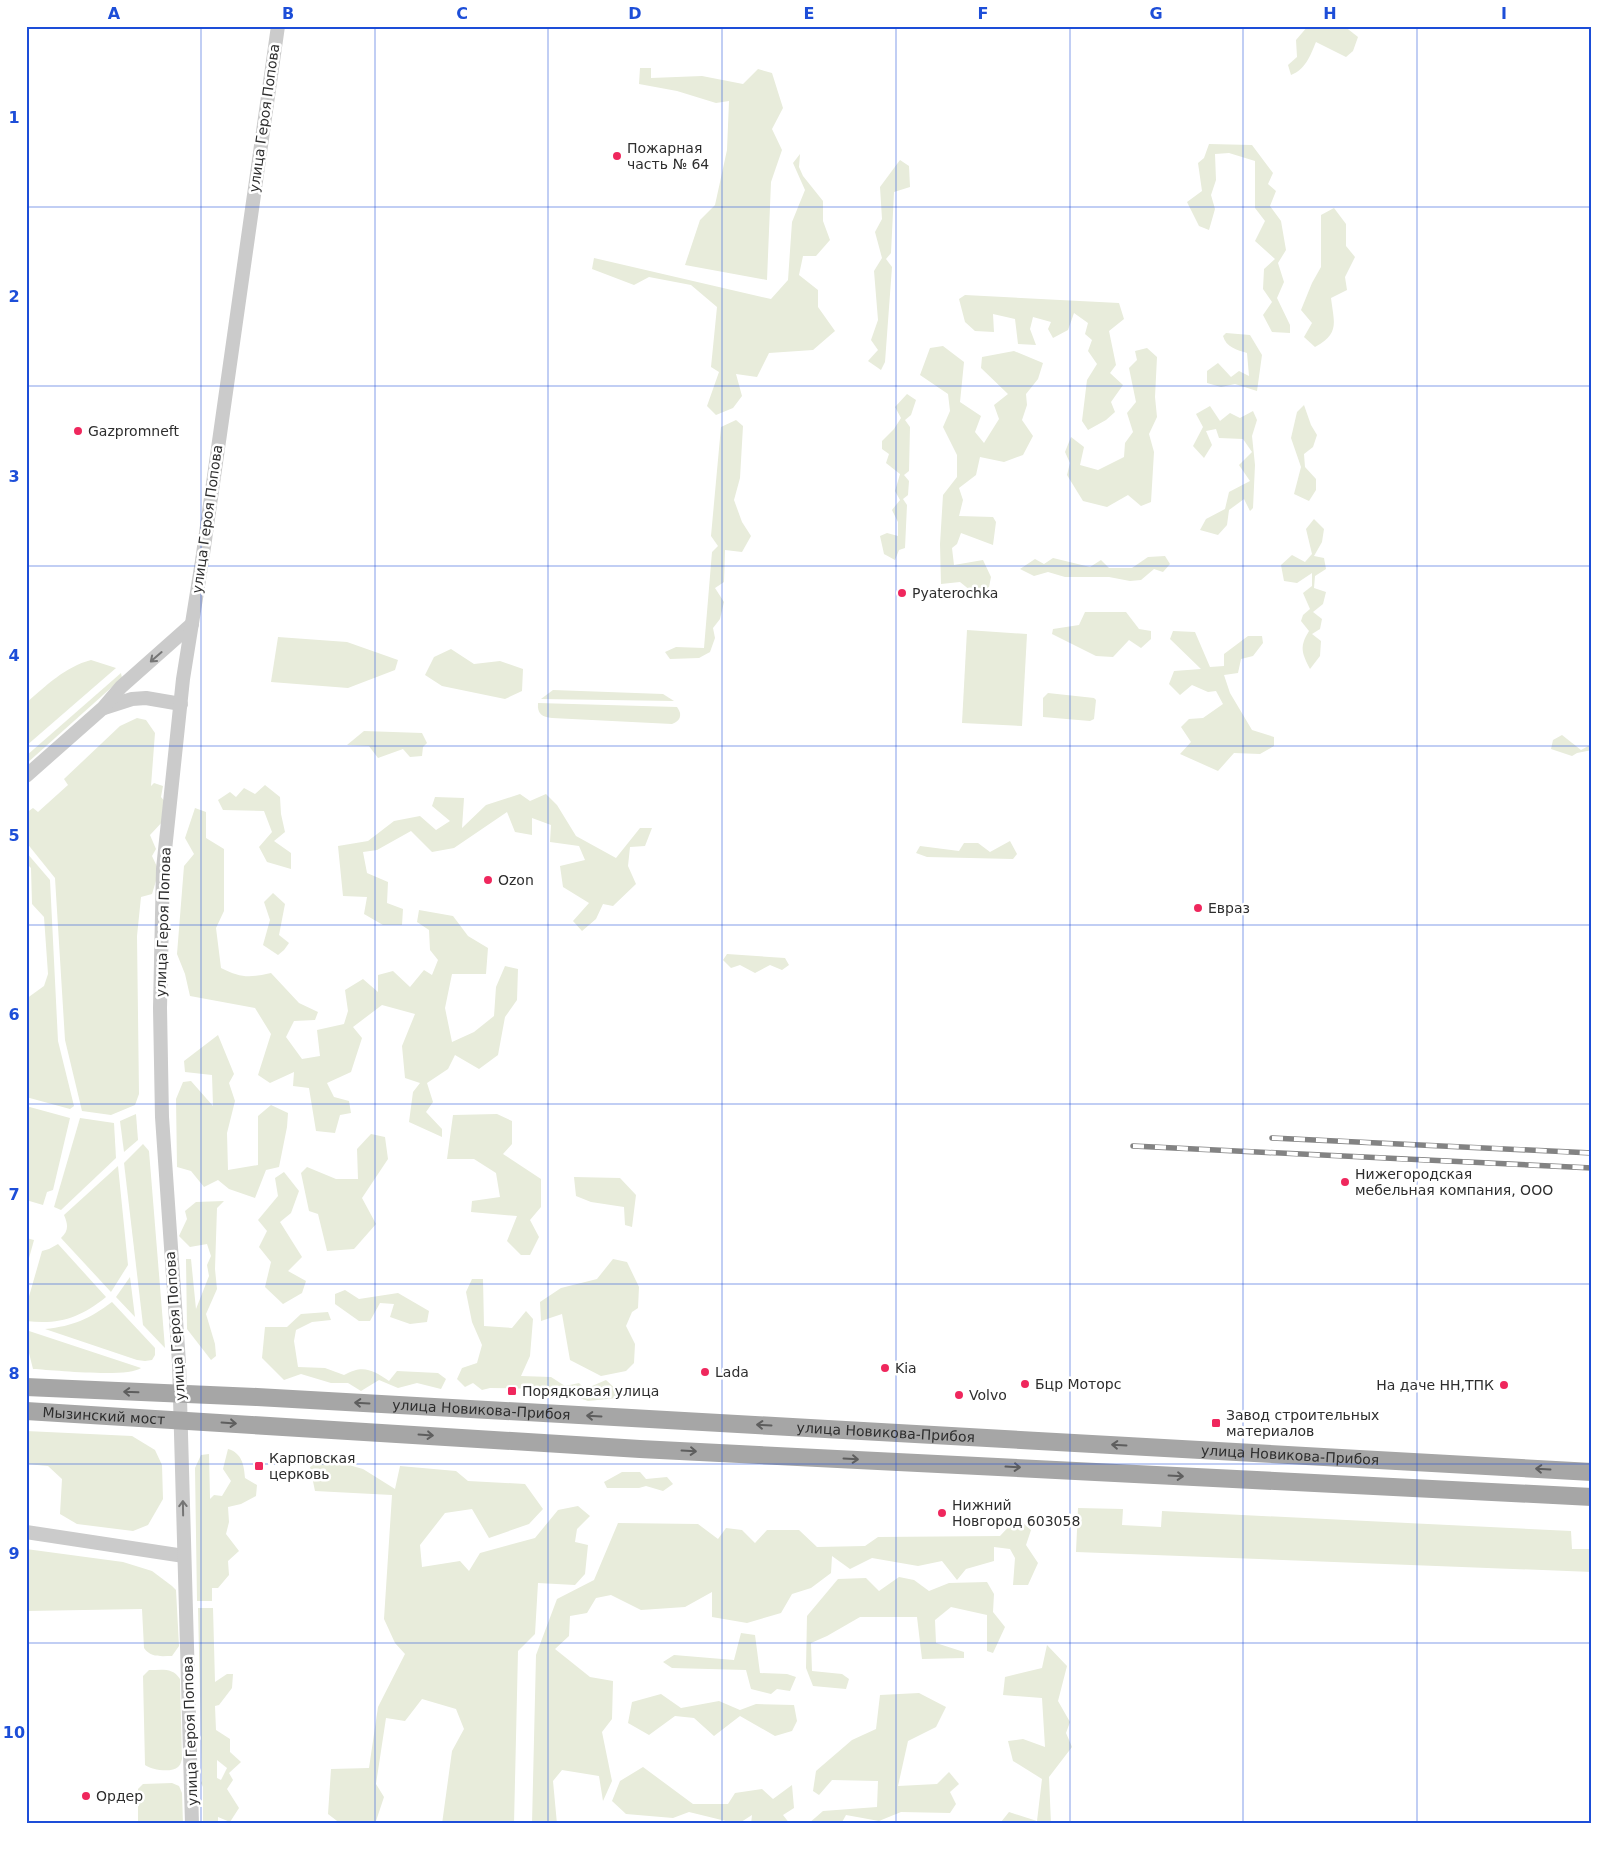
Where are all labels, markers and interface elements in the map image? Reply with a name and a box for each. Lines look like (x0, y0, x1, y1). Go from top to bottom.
text: A (108, 4, 121, 23)
text: B (282, 4, 294, 23)
text: C (456, 4, 468, 23)
text: D (628, 4, 642, 23)
text: E (804, 4, 814, 23)
text: F (978, 4, 988, 23)
text: G (1149, 4, 1163, 23)
text: H (1323, 4, 1337, 23)
text: I (1501, 4, 1507, 23)
street label: улица Героя Попова (246, 43, 282, 193)
text: 1 (8, 108, 20, 127)
place label: Пожарная часть № 64 (627, 140, 709, 172)
marker: Пожарная часть № 64 (611, 150, 623, 162)
text: 2 (8, 287, 20, 306)
place label: Gazpromneft (88, 423, 179, 439)
marker: Gazpromneft (72, 425, 84, 437)
street label: улица Героя Попова (189, 444, 225, 594)
text: 3 (8, 467, 20, 486)
place label: Pyaterochka (912, 585, 998, 601)
marker: Pyaterochka (896, 587, 908, 599)
text: 4 (8, 646, 20, 665)
one-way arrow (149, 651, 162, 662)
text: 5 (8, 826, 20, 845)
street label: улица Героя Попова (152, 847, 174, 997)
place label: Ozon (498, 872, 534, 888)
marker: Ozon (482, 874, 494, 886)
place label: Евраз (1208, 900, 1250, 916)
marker: Евраз (1192, 902, 1204, 914)
text: 6 (8, 1005, 20, 1024)
place label: Нижегородская мебельная компания, ООО (1355, 1166, 1553, 1198)
marker: Нижегородская мебельная компания, ООО (1339, 1176, 1351, 1188)
text: 7 (8, 1185, 20, 1204)
street label: улица Героя Попова (162, 1251, 188, 1401)
place label: Kia (895, 1360, 917, 1376)
marker: Kia (879, 1362, 891, 1374)
text: 8 (8, 1364, 20, 1383)
place label: Lada (715, 1364, 749, 1380)
marker: Lada (699, 1366, 711, 1378)
place label: Бцр Моторс (1035, 1376, 1121, 1392)
place label: На даче НН,ТПК (1376, 1377, 1494, 1393)
marker: Бцр Моторс (1019, 1378, 1031, 1390)
marker: На даче НН,ТПК (1498, 1379, 1510, 1391)
place label: Порядковая улица (522, 1383, 659, 1399)
marker: Порядковая улица (506, 1385, 518, 1397)
one-way arrow (124, 1387, 140, 1396)
place label: Volvo (969, 1387, 1007, 1403)
marker: Volvo (953, 1389, 965, 1401)
street label: улица Новикова-Прибоя (392, 1397, 571, 1423)
one-way arrow (354, 1398, 370, 1407)
street label: Мызинский мост (42, 1404, 166, 1428)
place label: Завод строительных материалов (1226, 1407, 1379, 1439)
one-way arrow (586, 1411, 602, 1420)
marker: Завод строительных материалов (1210, 1417, 1222, 1429)
one-way arrow (221, 1419, 237, 1428)
street label: улица Новикова-Прибоя (796, 1419, 975, 1445)
one-way arrow (757, 1421, 773, 1430)
one-way arrow (418, 1431, 434, 1440)
one-way arrow (1111, 1441, 1127, 1450)
street label: улица Новикова-Прибоя (1201, 1442, 1380, 1468)
one-way arrow (680, 1446, 697, 1456)
place label: Карповская церковь (269, 1450, 356, 1482)
one-way arrow (843, 1455, 859, 1464)
marker: Карповская церковь (253, 1460, 265, 1472)
one-way arrow (1005, 1463, 1021, 1472)
one-way arrow (1535, 1465, 1551, 1474)
one-way arrow (1167, 1471, 1183, 1480)
place label: Нижний Новгород 603058 (952, 1497, 1080, 1529)
one-way arrow (178, 1500, 188, 1516)
marker: Нижний Новгород 603058 (936, 1507, 948, 1519)
text: 9 (8, 1544, 20, 1563)
street label: улица Героя Попова (179, 1656, 201, 1806)
text: 10 (3, 1723, 25, 1742)
place label: Ордер (96, 1788, 143, 1804)
marker: Ордер (80, 1790, 92, 1802)

